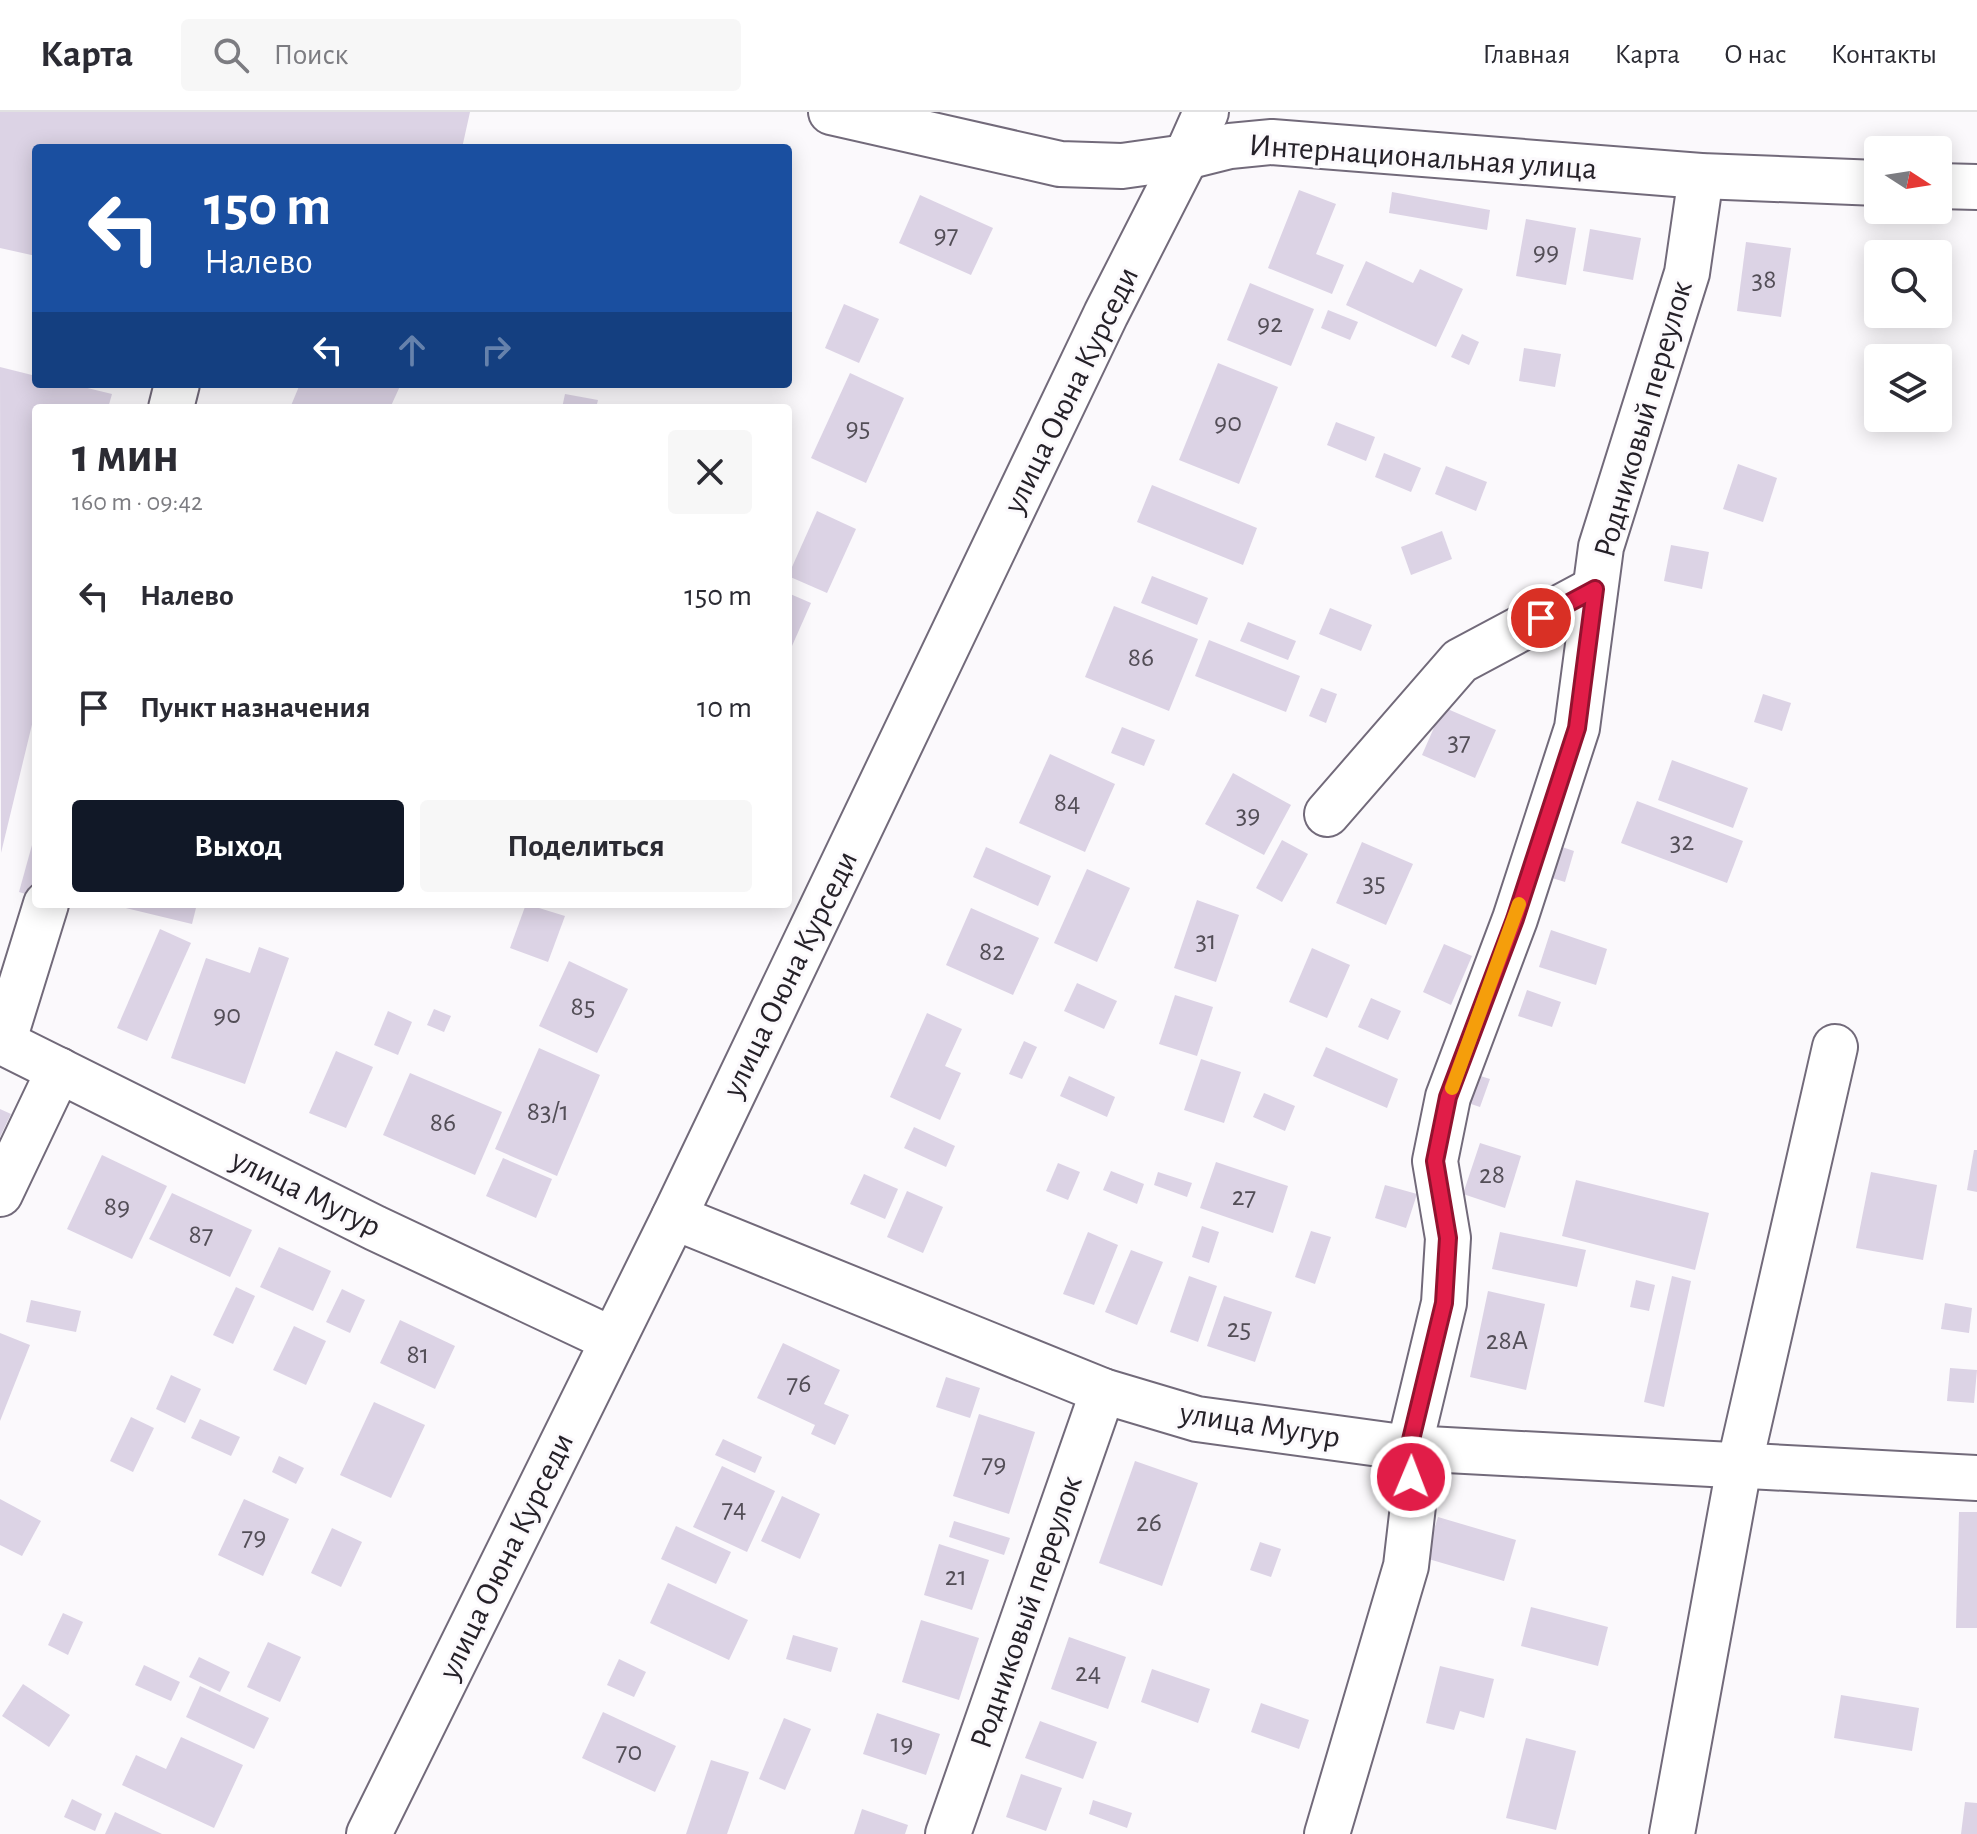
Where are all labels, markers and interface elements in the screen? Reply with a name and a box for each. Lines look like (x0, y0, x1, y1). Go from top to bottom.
search box (181, 19, 741, 91)
icon: search (209, 33, 253, 77)
text: Карта (40, 36, 133, 74)
text: Поиск (273, 40, 348, 70)
text: Главная (1482, 41, 1570, 69)
text: Карта (1614, 41, 1680, 69)
text: О нас (1724, 41, 1787, 69)
text: Контакты (1831, 41, 1937, 69)
street label: Интернациональная улица (1248, 129, 1598, 185)
north arrow (1864, 136, 1952, 224)
map controls (1864, 136, 1952, 432)
icon: left (72, 176, 176, 280)
text: 150 m (204, 179, 331, 235)
house number: 97 (934, 221, 958, 249)
house number: 99 (1533, 238, 1559, 266)
button: search (1864, 240, 1952, 328)
text: Налево (204, 244, 313, 280)
street label: улица Оюна Курседи (997, 262, 1144, 519)
house number: 38 (1752, 266, 1776, 294)
street label: Родниковый переулок (1588, 277, 1698, 561)
house number: 92 (1257, 310, 1283, 338)
icon: left (306, 328, 350, 372)
icon: ahead (390, 328, 434, 372)
icon: right (474, 328, 518, 372)
button: layers (1864, 344, 1952, 432)
house number: 90 (1214, 409, 1242, 437)
house number: 95 (846, 414, 870, 442)
button: close (668, 430, 752, 514)
text: 1 мин (72, 433, 179, 481)
text: 160 m · 09:42 (72, 489, 203, 515)
icon: left (72, 574, 116, 618)
text: Налево (140, 581, 234, 611)
text: 150 m (684, 581, 752, 611)
pin (1507, 584, 1575, 652)
icon: arrive (1519, 596, 1563, 640)
house number: 86 (1128, 644, 1154, 672)
icon: arrive (72, 686, 116, 730)
text: Пункт назначения (140, 693, 371, 723)
text: 10 m (697, 693, 752, 723)
house number: 37 (1447, 728, 1471, 756)
house number: 84 (1054, 789, 1080, 817)
button: Выход (72, 800, 404, 892)
button: Поделиться (420, 800, 752, 892)
house number: 39 (1236, 801, 1260, 829)
house number: 32 (1670, 828, 1694, 856)
street label: улица Оюна Курседи (716, 846, 863, 1103)
house number: 35 (1362, 869, 1386, 897)
house number: 31 (1195, 927, 1217, 955)
house number: 82 (979, 938, 1005, 966)
house number: 85 (571, 993, 595, 1021)
house number: 90 (213, 1001, 241, 1029)
house number: 83/1 (527, 1098, 569, 1126)
house number: 86 (430, 1109, 456, 1137)
street label: улица Мугур (225, 1143, 386, 1243)
house number: 28 (1479, 1161, 1505, 1189)
house number: 27 (1232, 1183, 1256, 1211)
house number: 89 (104, 1193, 130, 1221)
house number: 87 (189, 1221, 213, 1249)
house number: 25 (1227, 1315, 1251, 1343)
house number: 28А (1486, 1327, 1528, 1355)
house number: 81 (407, 1341, 429, 1369)
house number: 76 (787, 1370, 811, 1398)
street label: улица Мугур (1177, 1396, 1342, 1453)
street label: улица Оюна Курседи (432, 1428, 579, 1685)
position arrow (1369, 1435, 1453, 1519)
house number: 79 (982, 1450, 1006, 1478)
street label: Родниковый переулок (964, 1471, 1088, 1752)
house number: 74 (721, 1495, 747, 1523)
house number: 26 (1136, 1509, 1162, 1537)
house number: 79 (242, 1523, 266, 1551)
house number: 21 (945, 1563, 967, 1591)
house number: 24 (1075, 1659, 1101, 1687)
house number: 19 (891, 1730, 913, 1758)
house number: 70 (616, 1738, 642, 1766)

